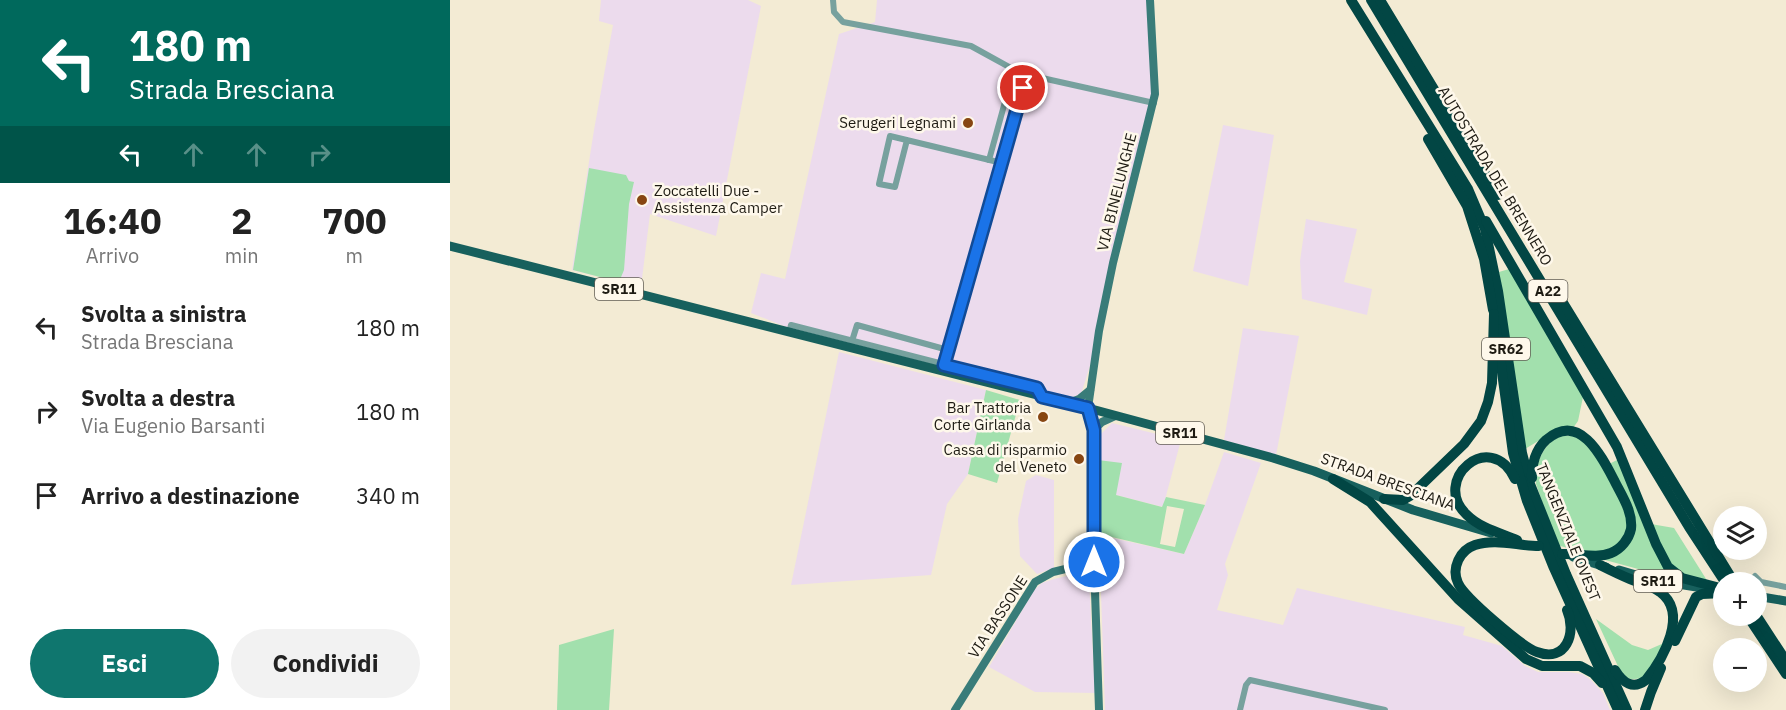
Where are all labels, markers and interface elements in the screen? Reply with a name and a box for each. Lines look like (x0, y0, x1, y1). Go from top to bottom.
text: 180 m (129, 18, 252, 73)
icon: left (30, 24, 108, 102)
pin (997, 62, 1048, 113)
text: Strada Bresciana (129, 71, 335, 106)
icon: arrive (1006, 71, 1039, 104)
street label: AUTOSTRADA DEL BRENNERO (1434, 83, 1557, 269)
place label: Serugeri Legnami (839, 113, 956, 132)
marker: Serugeri Legnami (961, 116, 975, 130)
street label: VIA BINELUNGHE (1093, 131, 1140, 253)
icon: left (114, 138, 147, 171)
icon: ahead (177, 138, 210, 171)
icon: ahead (240, 138, 273, 171)
icon: right (303, 138, 336, 171)
place label: Zoccatelli Due - Assistenza Camper (654, 181, 783, 217)
marker: Zoccatelli Due - Assistenza Camper (635, 193, 649, 207)
text: 16:40 (63, 197, 162, 244)
text: 2 (231, 197, 253, 244)
text: 700 (322, 197, 387, 244)
text: Arrivo (86, 242, 139, 269)
text: min (225, 242, 259, 269)
text: m (346, 242, 363, 269)
road number: SR11 (595, 278, 643, 300)
road number: A22 (1528, 280, 1568, 302)
text: Svolta a sinistra (81, 299, 246, 328)
icon: left (30, 311, 63, 344)
text: 180 m (356, 313, 420, 342)
text: Strada Bresciana (81, 328, 233, 355)
road number: SR62 (1482, 338, 1530, 360)
text: Svolta a destra (81, 383, 235, 412)
icon: right (30, 395, 63, 428)
text: 180 m (356, 397, 420, 426)
place label: Bar Trattoria Corte Girlanda (934, 398, 1031, 434)
marker: Bar Trattoria Corte Girlanda (1036, 410, 1050, 424)
text: Via Eugenio Barsanti (81, 412, 265, 439)
road number: SR11 (1156, 422, 1204, 444)
place label: Cassa di risparmio del Veneto (944, 440, 1067, 476)
street label: STRADA BRESCIANA (1318, 448, 1458, 515)
marker: Cassa di risparmio del Veneto (1072, 452, 1086, 466)
street label: TANGENZIALE OVEST (1532, 460, 1605, 604)
icon: arrive (30, 479, 63, 512)
text: Arrivo a destinazione (81, 481, 300, 510)
text: 340 m (356, 481, 420, 510)
map controls (1713, 506, 1767, 692)
button: layers (1713, 506, 1767, 560)
position arrow (1062, 530, 1126, 594)
road number: SR11 (1634, 570, 1682, 592)
street label: VIA BASSONE (964, 572, 1031, 662)
button: + (1713, 572, 1767, 626)
button: Esci (30, 629, 219, 698)
button: Condividi (231, 629, 420, 698)
button: − (1713, 638, 1767, 692)

